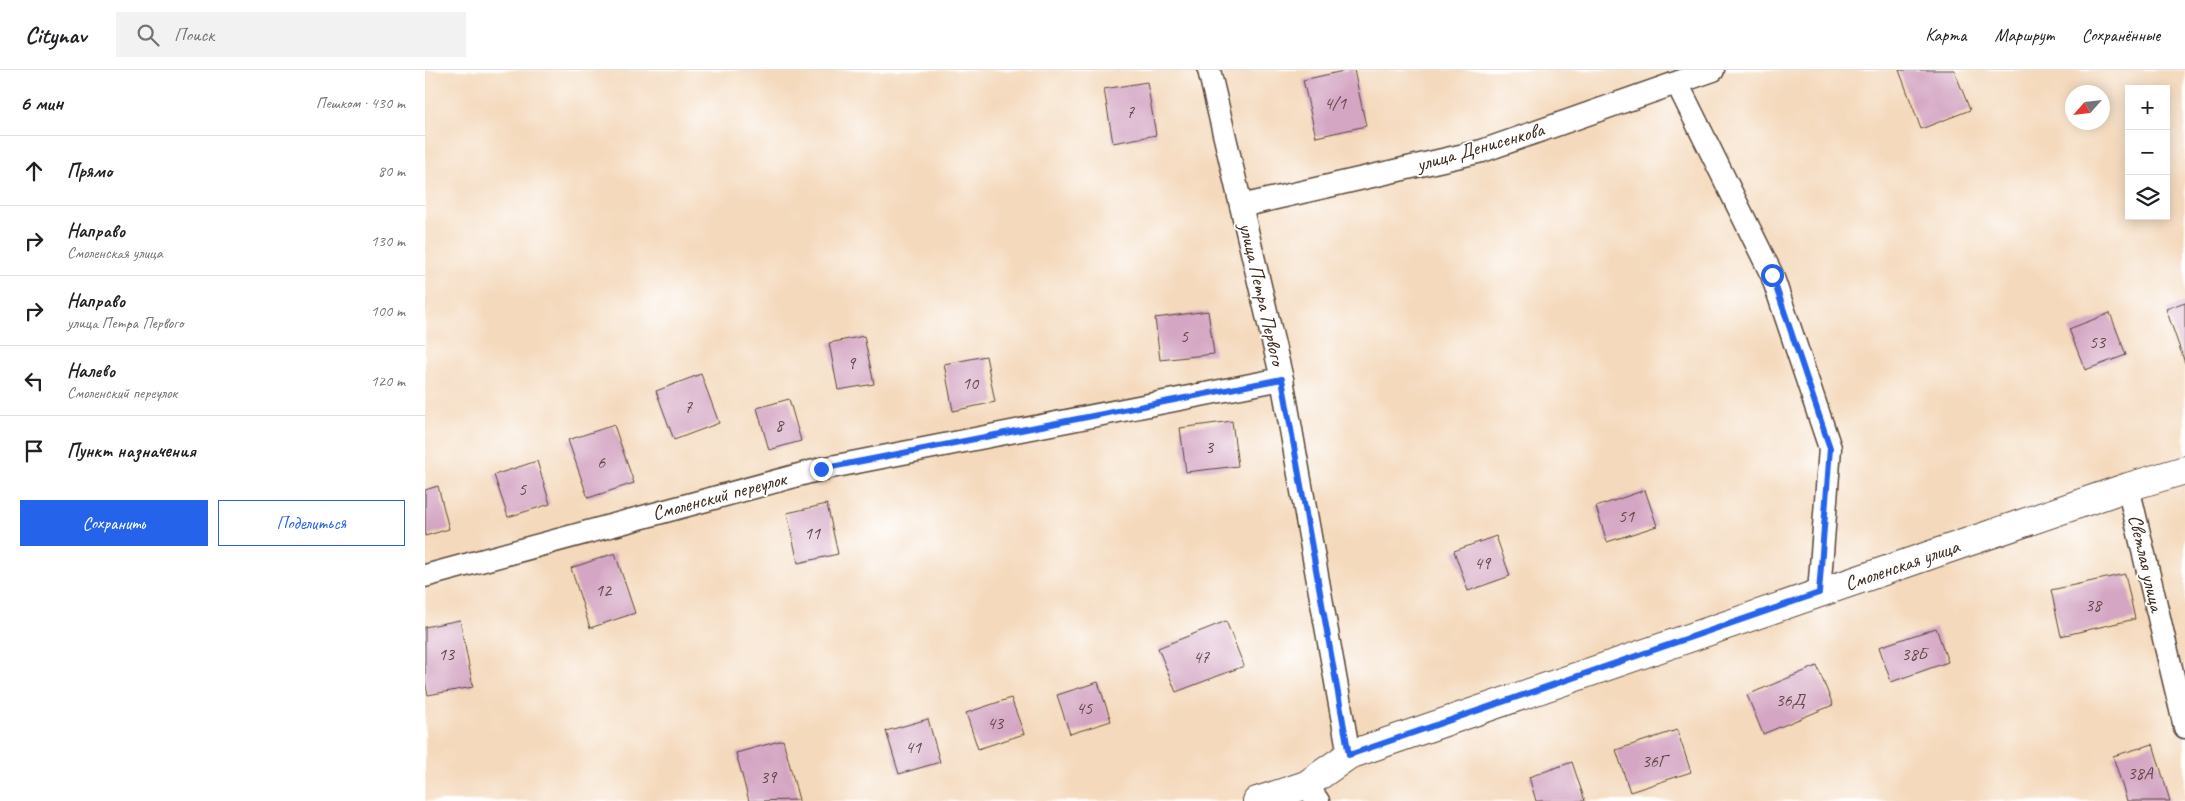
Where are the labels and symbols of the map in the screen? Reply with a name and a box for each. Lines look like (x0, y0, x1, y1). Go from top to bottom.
north arrow (2065, 85, 2110, 130)
house number: 4/1 (1324, 92, 1347, 114)
house number: 7 (1126, 101, 1135, 123)
street label: улица Денисенкова (1412, 116, 1549, 177)
street label: улица Петра Первого (1233, 219, 1291, 370)
route start (1761, 264, 1784, 287)
house number: 5 (1180, 325, 1189, 347)
house number: 53 (2089, 331, 2107, 353)
house number: 9 (847, 352, 857, 374)
house number: 10 (962, 372, 980, 394)
house number: 7 (684, 396, 693, 418)
house number: 8 (775, 414, 785, 436)
house number: 3 (1205, 436, 1215, 458)
house number: 6 (597, 451, 606, 473)
route end (810, 458, 833, 481)
street label: Смоленский переулок (649, 466, 790, 526)
house number: 5 (518, 478, 527, 500)
house number: 51 (1618, 505, 1635, 527)
street label: Светлая улица (2123, 512, 2170, 616)
house number: 11 (804, 522, 821, 544)
street label: Смоленская улица (1841, 533, 1964, 596)
house number: 49 (1474, 552, 1492, 574)
house number: 12 (595, 579, 613, 601)
house number: 38 (2085, 594, 2103, 616)
house number: 13 (438, 643, 456, 665)
house number: 38Б (1901, 643, 1930, 665)
house number: 47 (1193, 646, 1210, 668)
house number: 36Д (1775, 689, 1807, 711)
house number: 45 (1076, 697, 1093, 719)
house number: 43 (987, 712, 1005, 734)
house number: 41 (905, 736, 922, 758)
house number: 36Г (1642, 750, 1670, 772)
house number: 38А (2127, 762, 2154, 784)
house number: 39 (760, 766, 778, 788)

